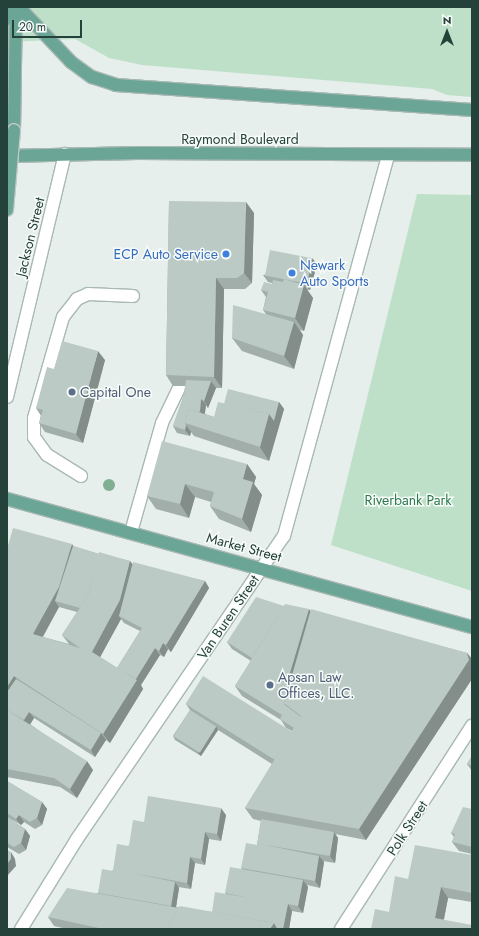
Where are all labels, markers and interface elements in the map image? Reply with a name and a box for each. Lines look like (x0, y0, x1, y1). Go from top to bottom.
scale bar (14, 12, 84, 38)
north arrow (427, 12, 467, 52)
text: N (443, 12, 451, 28)
text: 20 m (19, 18, 46, 36)
street label: Raymond Boulevard (181, 131, 299, 147)
street label: Jackson Street (12, 196, 48, 278)
place label: ECP Auto Service (114, 246, 218, 262)
marker: ECP Auto Service (221, 249, 231, 259)
place label: Newark Auto Sports (300, 257, 369, 290)
marker: Newark Auto Sports (287, 268, 297, 278)
place label: Capital One (80, 384, 151, 400)
marker: Capital One (67, 387, 77, 397)
park label: Riverbank Park (365, 492, 451, 508)
street label: Market Street (205, 529, 283, 565)
street label: Van Buren Street (194, 572, 262, 662)
place label: Apsan Law Offices, LLC. (278, 669, 355, 702)
marker: Apsan Law Offices, LLC. (265, 680, 275, 690)
street label: Polk Street (383, 797, 431, 859)

